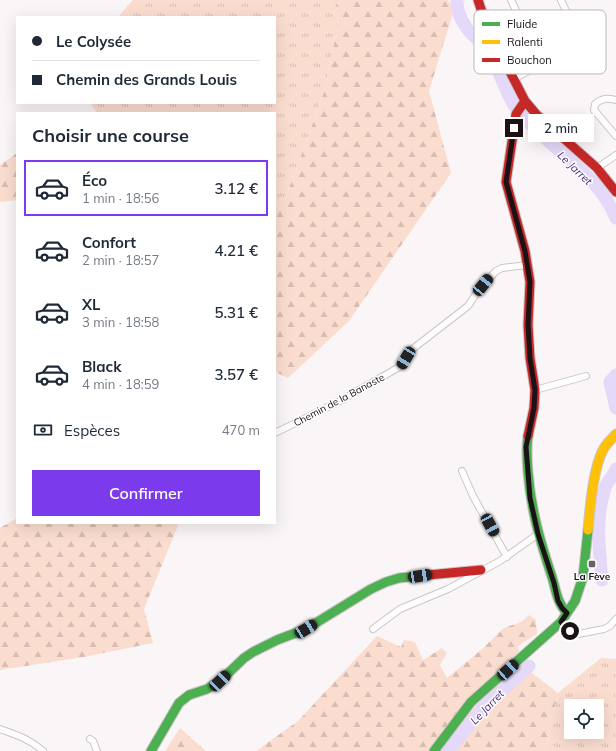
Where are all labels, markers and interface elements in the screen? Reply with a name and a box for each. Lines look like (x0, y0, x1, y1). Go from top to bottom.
legend (474, 10, 606, 74)
text: Fluide (507, 17, 537, 31)
text: Le Colysée (56, 32, 131, 51)
text: Ralenti (507, 35, 543, 49)
text: Bouchon (507, 53, 552, 67)
text: Chemin des Grands Louis (56, 70, 237, 89)
callout: 2 min (528, 114, 594, 142)
route end (505, 119, 523, 137)
text: 2 min (544, 120, 578, 136)
text: Choisir une course (32, 124, 189, 147)
water label: Le Jarret (555, 148, 596, 189)
icon: car (34, 170, 70, 206)
text: Éco (82, 171, 107, 190)
text: 3.12 € (214, 179, 258, 198)
text: 1 min · 18:56 (82, 190, 159, 206)
icon: car (34, 232, 70, 268)
text: Confort (82, 233, 136, 252)
text: 4.21 € (214, 241, 258, 260)
text: 2 min · 18:57 (82, 252, 159, 268)
car (471, 272, 495, 298)
icon: car (34, 294, 70, 330)
text: XL (82, 295, 100, 314)
text: 5.31 € (214, 303, 258, 322)
text: 3 min · 18:58 (82, 314, 159, 330)
car (395, 345, 417, 371)
icon: car (34, 356, 70, 392)
text: Black (82, 357, 121, 376)
text: 3.57 € (214, 365, 258, 384)
street label: Chemin de la Banaste (291, 370, 387, 430)
text: 4 min · 18:59 (82, 376, 159, 392)
icon: cash (32, 419, 54, 441)
text: Espèces (64, 421, 120, 440)
text: 470 m (222, 422, 260, 438)
button: Confirmer (32, 470, 260, 516)
car (479, 512, 501, 538)
marker: La Fève (587, 559, 597, 569)
car (407, 568, 433, 584)
place label: La Fève (574, 570, 611, 583)
car (293, 618, 319, 640)
route start (561, 622, 579, 640)
car (495, 658, 521, 682)
car (207, 668, 233, 694)
water label: Le Jarret (467, 686, 508, 727)
map controls (564, 699, 604, 739)
button: locate (564, 699, 604, 739)

